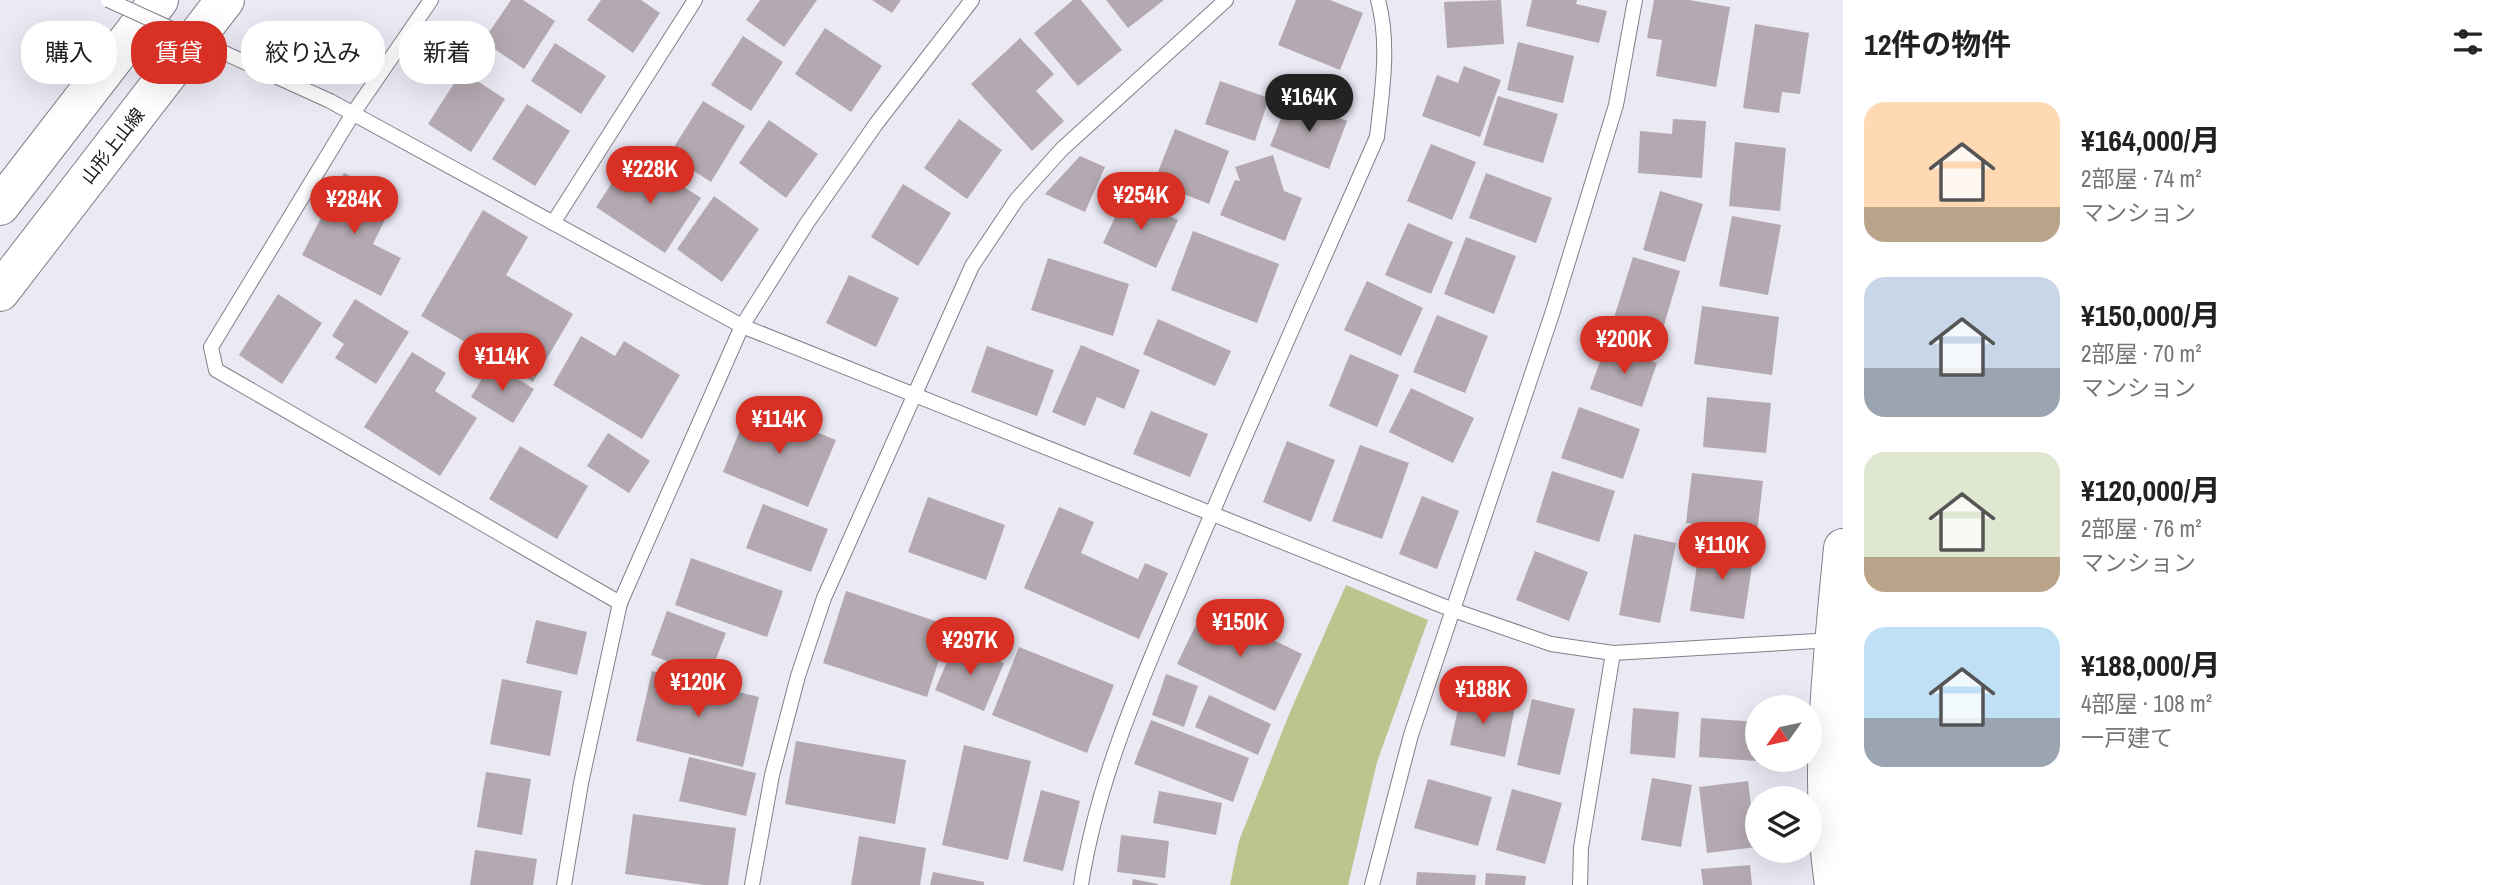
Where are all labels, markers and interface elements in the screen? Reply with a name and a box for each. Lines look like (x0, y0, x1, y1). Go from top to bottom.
chip: 購入 (21, 21, 117, 84)
chip: 賃貸 (131, 21, 227, 84)
chip: 絞り込み (241, 21, 385, 84)
chip: 新着 (399, 21, 495, 84)
icon: filters (2449, 23, 2487, 61)
text: 12件の物件 (1864, 24, 2011, 64)
pin: ¥164K (1260, 74, 1358, 134)
text: ¥164K (1281, 81, 1337, 112)
street label: 山形上山線 (75, 103, 150, 189)
text: ¥164,000/月 (2081, 120, 2220, 160)
icon: home (1920, 130, 2004, 214)
pin: ¥228K (601, 146, 699, 206)
text: ¥228K (622, 153, 678, 184)
text: 2部屋 · 74 m² (2081, 163, 2201, 194)
pin: ¥254K (1092, 173, 1190, 232)
pin: ¥284K (305, 176, 403, 236)
text: ¥254K (1113, 179, 1169, 210)
text: ¥284K (326, 183, 382, 214)
text: マンション (2081, 197, 2196, 228)
text: ¥150,000/月 (2081, 295, 2220, 335)
icon: home (1920, 305, 2004, 389)
pin: ¥200K (1575, 316, 1673, 376)
text: ¥200K (1596, 323, 1652, 354)
pin: ¥114K (453, 334, 551, 393)
text: 2部屋 · 70 m² (2081, 338, 2201, 369)
text: ¥114K (475, 340, 529, 371)
text: マンション (2081, 372, 2196, 403)
pin: ¥114K (730, 396, 828, 456)
text: ¥114K (752, 403, 806, 434)
text: ¥120,000/月 (2081, 470, 2220, 510)
icon: home (1920, 480, 2004, 564)
text: 2部屋 · 76 m² (2081, 513, 2201, 544)
pin: ¥110K (1673, 522, 1771, 582)
text: ¥110K (1695, 529, 1749, 560)
text: マンション (2081, 547, 2196, 578)
pin: ¥150K (1191, 600, 1289, 659)
text: ¥150K (1212, 606, 1268, 637)
pin: ¥297K (921, 618, 1019, 677)
text: ¥297K (942, 624, 998, 655)
text: ¥188,000/月 (2081, 645, 2220, 685)
icon: home (1920, 655, 2004, 739)
pin: ¥120K (649, 660, 747, 719)
text: ¥120K (670, 666, 726, 697)
pin: ¥188K (1434, 666, 1532, 726)
text: ¥188K (1455, 673, 1511, 704)
text: 4部屋 · 108 m² (2081, 688, 2212, 719)
north arrow (1745, 695, 1822, 772)
map controls (1745, 695, 1822, 863)
text: 一戸建て (2081, 722, 2173, 753)
button: layers (1745, 786, 1822, 863)

